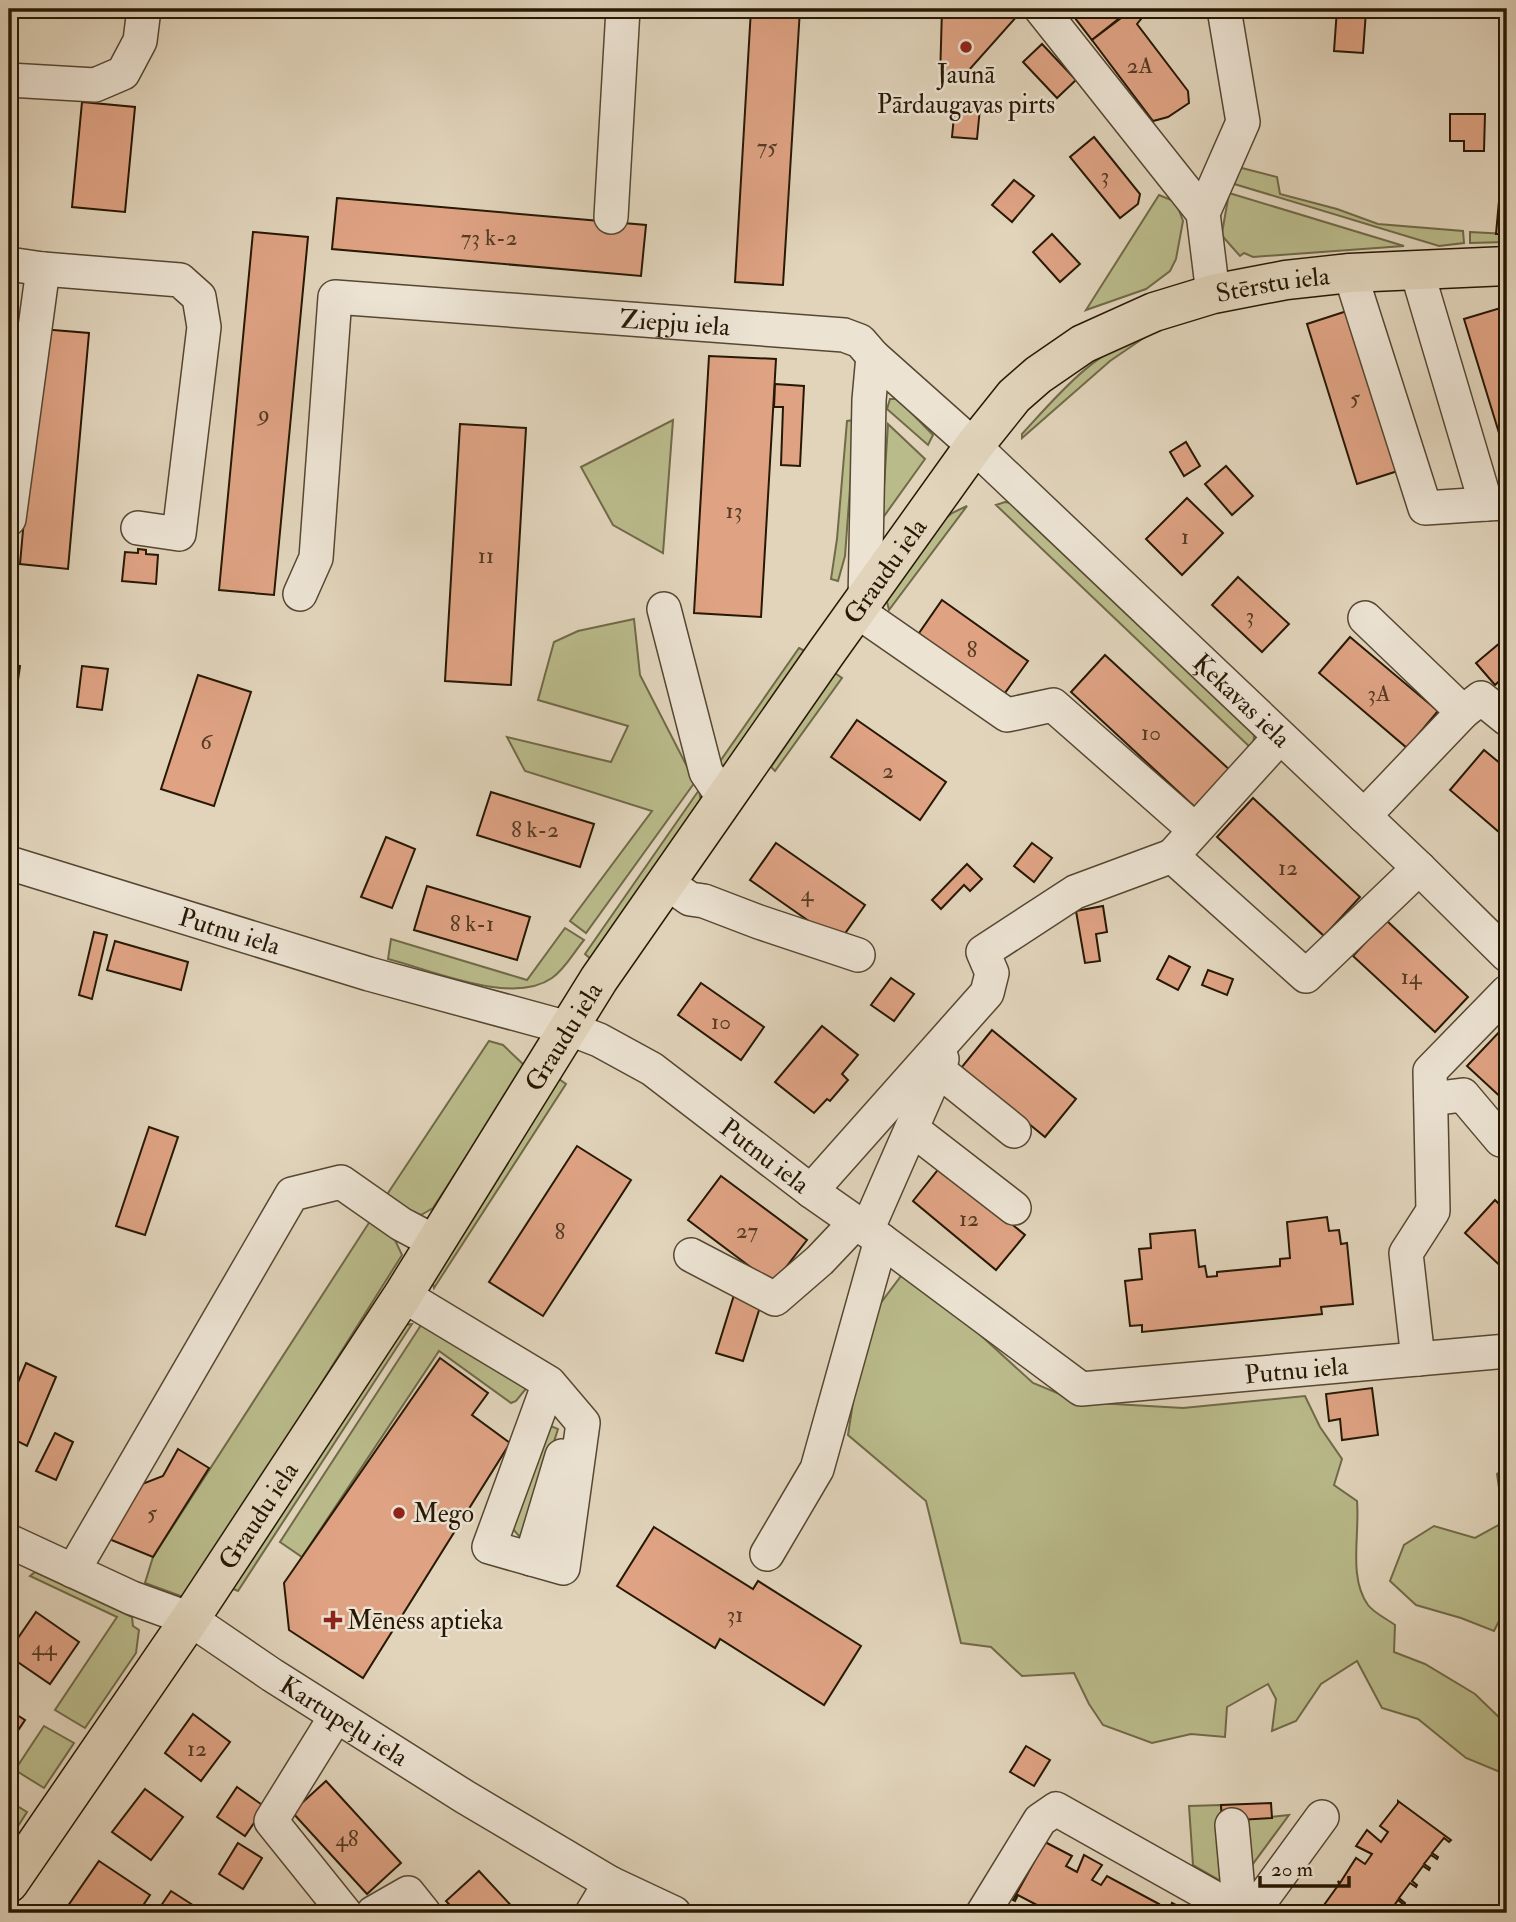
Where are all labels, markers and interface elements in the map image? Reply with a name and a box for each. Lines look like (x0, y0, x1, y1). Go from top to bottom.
marker: Jaunā Pārdaugavas pirts (958, 39, 974, 55)
house number: 2A (1127, 51, 1154, 80)
place label: Jaunā Pārdaugavas pirts (877, 59, 1055, 122)
house number: 75 (757, 132, 777, 161)
house number: 3 (1101, 161, 1109, 190)
house number: 73 k-2 (461, 223, 517, 252)
street label: Stērstu iela (1213, 260, 1331, 310)
street label: Ziepju iela (619, 303, 731, 343)
house number: 5 (1350, 383, 1360, 412)
house number: 9 (256, 399, 270, 428)
house number: 13 (725, 496, 743, 525)
street label: Graudu iela (837, 512, 934, 631)
house number: 1 (1181, 522, 1189, 551)
house number: 11 (478, 541, 494, 570)
house number: 3 (1246, 601, 1254, 630)
house number: 8 (967, 635, 978, 664)
street label: Ķekavas iela (1186, 647, 1297, 755)
house number: 3A (1367, 679, 1391, 708)
house number: 10 (1141, 718, 1161, 747)
house number: 6 (200, 727, 213, 756)
house number: 2 (882, 756, 894, 785)
house number: 8 k-2 (511, 815, 559, 844)
house number: 12 (1278, 853, 1298, 882)
house number: 4 (801, 879, 815, 908)
street label: Putnu iela (175, 901, 284, 963)
house number: 8 k-1 (450, 909, 494, 938)
house number: 14 (1401, 962, 1423, 991)
street label: Graudu iela (518, 976, 610, 1098)
house number: 10 (711, 1007, 731, 1036)
street label: Putnu iela (713, 1112, 816, 1201)
house number: 12 (959, 1204, 979, 1233)
house number: 27 (736, 1216, 759, 1245)
house number: 8 (555, 1217, 566, 1246)
street label: Putnu iela (1243, 1350, 1350, 1391)
street label: Graudu iela (212, 1456, 306, 1576)
house number: 5 (147, 1498, 157, 1527)
place label: Mego (413, 1498, 474, 1530)
marker: Mego (391, 1505, 407, 1521)
house number: 31 (726, 1600, 744, 1629)
place label: Mēness aptieka (347, 1605, 503, 1638)
marker: Mēness aptieka (325, 1612, 341, 1628)
house number: 44 (32, 1633, 58, 1662)
street label: Kartupeļu iela (274, 1669, 414, 1774)
house number: 12 (187, 1734, 207, 1763)
house number: 48 (335, 1824, 359, 1853)
scale bar (1260, 1845, 1350, 1889)
text: 20 m (1271, 1856, 1313, 1883)

